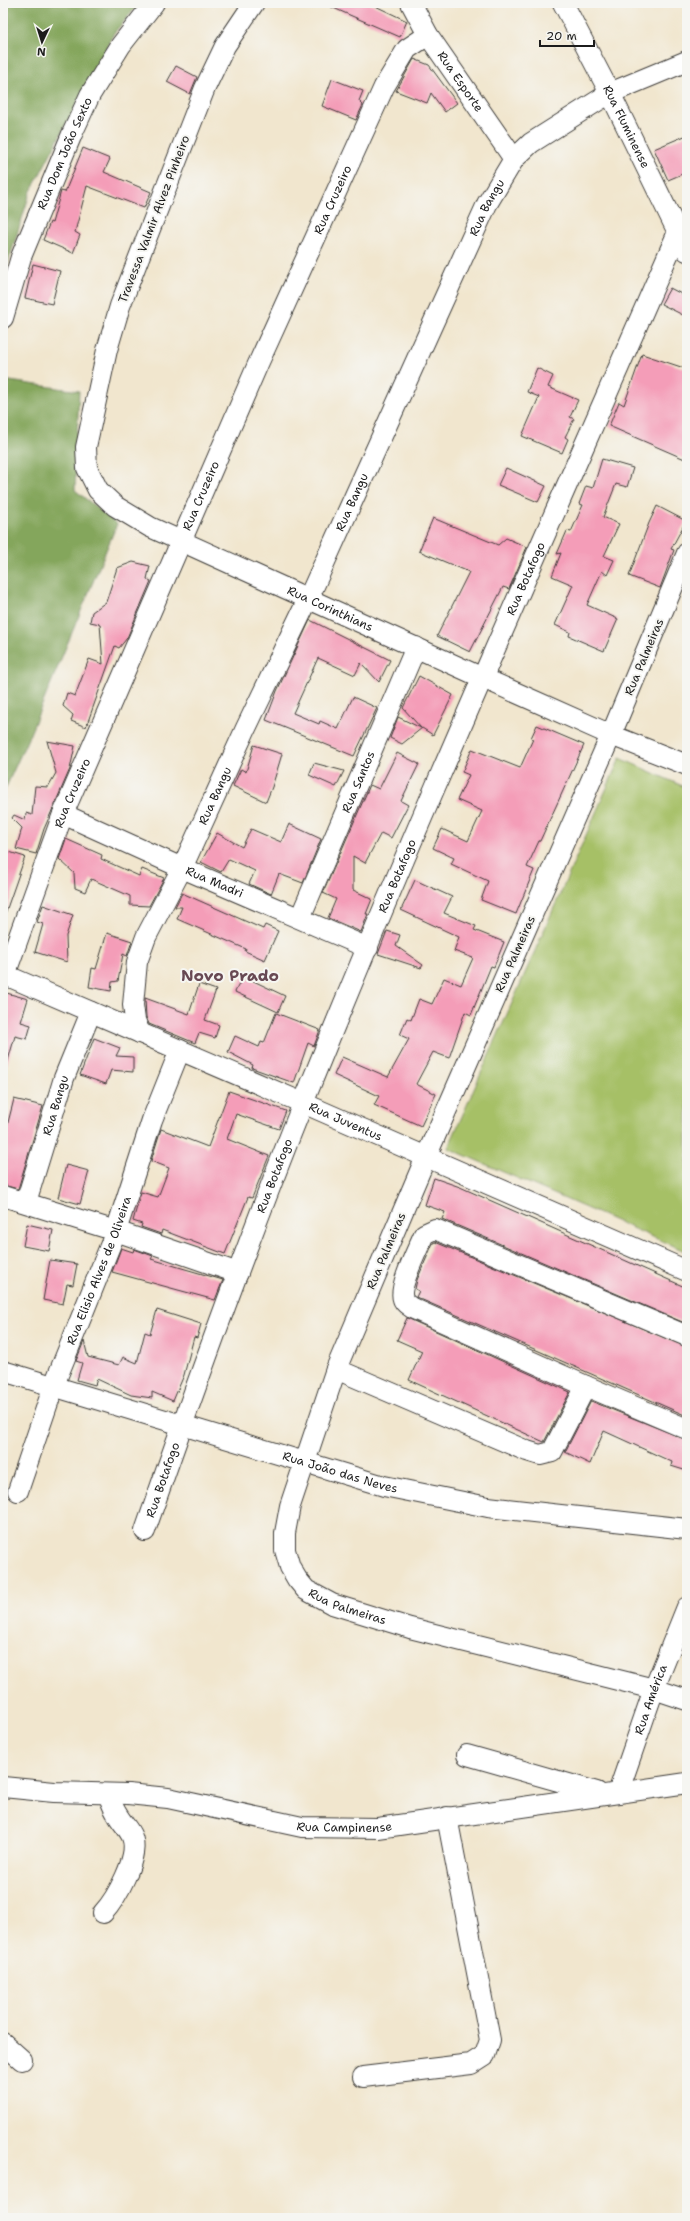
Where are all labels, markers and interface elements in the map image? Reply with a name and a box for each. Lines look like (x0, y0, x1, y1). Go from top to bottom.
north arrow (22, 22, 62, 62)
scale bar (540, 22, 594, 48)
text: 20 m (546, 28, 577, 44)
text: N (36, 44, 46, 59)
street label: Rua Esporte (434, 48, 487, 115)
street label: Rua Fluminense (599, 82, 654, 171)
street label: Rua Dom João Sexto (34, 95, 96, 212)
street label: Travessa Valmir Alvez Pinheiro (115, 133, 193, 305)
street label: Rua Cruzeiro (310, 163, 355, 237)
street label: Rua Bangu (465, 176, 508, 239)
street label: Rua Cruzeiro (179, 458, 223, 533)
street label: Rua Bangu (332, 471, 372, 534)
street label: Rua Botafogo (503, 539, 549, 618)
street label: Rua Corinthians (285, 582, 376, 635)
street label: Rua Palmeiras (621, 616, 667, 698)
street label: Rua Santos (338, 749, 379, 815)
street label: Rua Cruzeiro (51, 756, 94, 830)
street label: Rua Bangu (195, 764, 235, 827)
street label: Rua Botafogo (374, 837, 420, 915)
street label: Rua Madri (183, 862, 246, 901)
street label: Rua Palmeiras (491, 913, 539, 995)
district label: Novo Prado (181, 965, 279, 986)
street label: Rua Bangu (39, 1073, 72, 1138)
street label: Rua Juventus (306, 1099, 385, 1145)
street label: Rua Botafogo (253, 1136, 296, 1215)
street label: Rua Elisio Alves de Oliveira (63, 1194, 135, 1347)
street label: Rua Palmeiras (363, 1210, 409, 1292)
street label: Rua Botafogo (142, 1440, 183, 1520)
street label: Rua João das Neves (281, 1448, 399, 1497)
street label: Rua Palmeiras (306, 1585, 388, 1628)
street label: Rua América (631, 1662, 671, 1737)
street label: Rua Campinense (295, 1818, 393, 1836)

